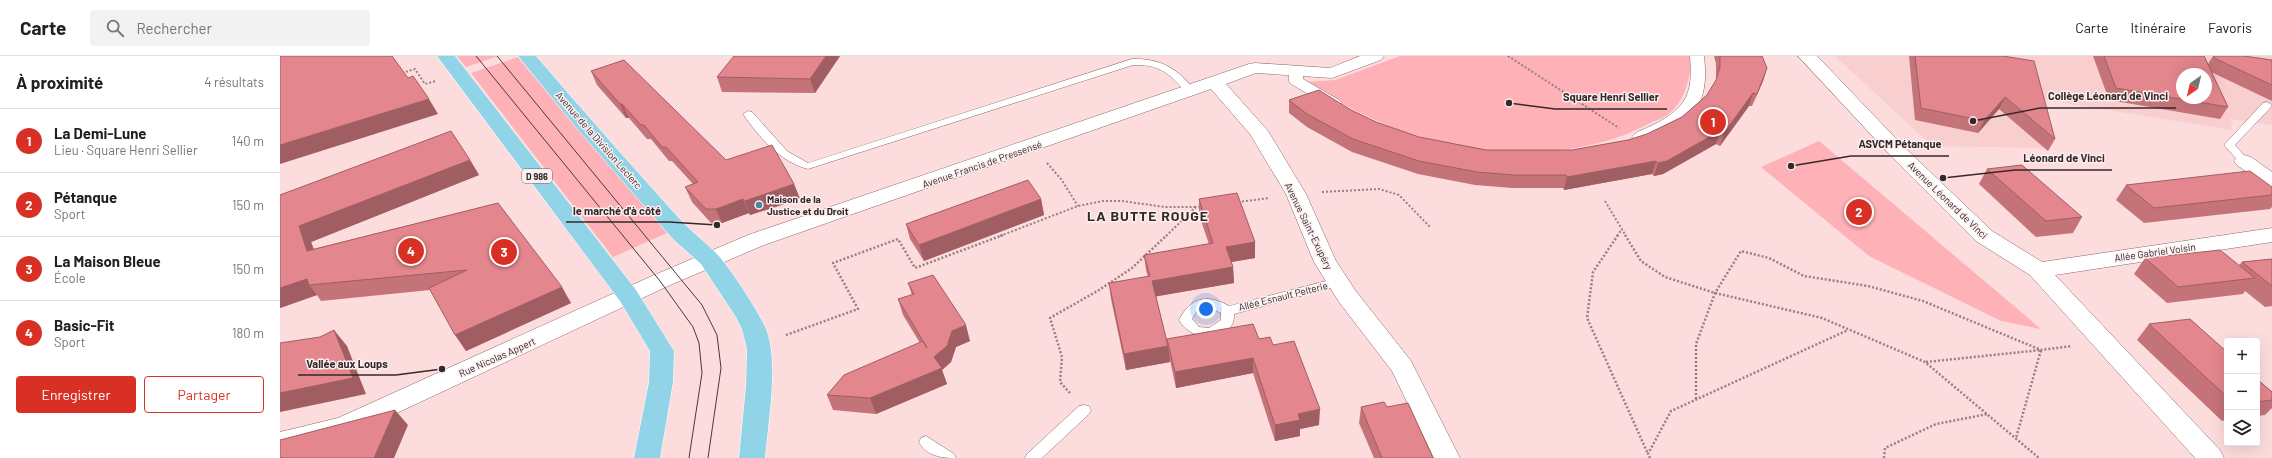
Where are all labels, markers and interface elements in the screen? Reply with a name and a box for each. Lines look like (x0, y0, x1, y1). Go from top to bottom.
search box (90, 10, 370, 46)
text: Carte (20, 16, 66, 39)
icon: search (104, 17, 126, 39)
text: Rechercher (136, 19, 212, 37)
text: Carte (2075, 19, 2108, 36)
text: Itinéraire (2130, 19, 2186, 36)
text: Favoris (2208, 19, 2252, 36)
north arrow (2176, 68, 2212, 104)
text: À proximité (16, 72, 103, 92)
text: 4 résultats (204, 74, 264, 90)
callout: Collège Léonard de Vinci (2040, 85, 2176, 108)
callout: Square Henri Sellier (1555, 86, 1667, 109)
street label: Avenue de la Division Leclerc (554, 89, 644, 191)
text: Collège Léonard de Vinci (2048, 89, 2168, 102)
text: Square Henri Sellier (1563, 90, 1660, 103)
pin: 1 (1700, 107, 1726, 137)
text: La Demi-Lune (54, 124, 147, 142)
text: 1 (27, 133, 31, 149)
text: 140 m (232, 133, 264, 149)
callout: ASVCM Pétanque (1851, 133, 1949, 156)
text: ASVCM Pétanque (1859, 137, 1941, 150)
street label: Avenue Francis de Pressensé (921, 138, 1043, 190)
text: Lieu · Square Henri Sellier (54, 142, 198, 158)
callout: Léonard de Vinci (2015, 147, 2112, 170)
text: Léonard de Vinci (2023, 151, 2105, 164)
street label: Avenue Léonard de Vinci (1906, 159, 1990, 241)
road number: D 986 (522, 169, 552, 183)
street label: Avenue Saint-Exupéry (1283, 180, 1336, 272)
text: Pétanque (54, 188, 117, 206)
place label: Maison de la Justice et du Droit (767, 193, 849, 217)
text: 2 (25, 197, 33, 213)
text: 150 m (232, 197, 264, 213)
pin: 2 (1846, 197, 1872, 227)
callout: le marché d'à côté (566, 199, 669, 222)
marker: Maison de la Justice et du Droit (754, 200, 764, 210)
text: le marché d'à côté (573, 204, 661, 217)
text: Sport (54, 206, 85, 222)
district label: LA BUTTE ROUGE (1087, 207, 1209, 224)
pin: 4 (398, 236, 424, 266)
pin: 3 (491, 237, 517, 267)
street label: Allée Gabriel Voisin (2114, 240, 2196, 264)
text: La Maison Bleue (54, 252, 161, 270)
text: 3 (25, 261, 33, 277)
text: 150 m (232, 261, 264, 277)
text: École (54, 270, 86, 286)
street label: Allée Esnault Pelterie (1237, 279, 1329, 313)
your location (1196, 299, 1216, 319)
text: Basic-Fit (54, 316, 115, 334)
text: 4 (25, 325, 33, 341)
text: 180 m (232, 325, 264, 341)
text: Sport (54, 334, 85, 350)
street label: Rue Nicolas Appert (457, 335, 538, 379)
map controls (2224, 338, 2260, 446)
button: + (2224, 338, 2260, 374)
callout: Vallée aux Loups (298, 352, 396, 375)
text: Vallée aux Loups (306, 357, 388, 370)
button: − (2224, 374, 2260, 410)
button: Enregistrer (16, 376, 136, 413)
button: Partager (144, 376, 264, 413)
button: layers (2224, 410, 2260, 446)

